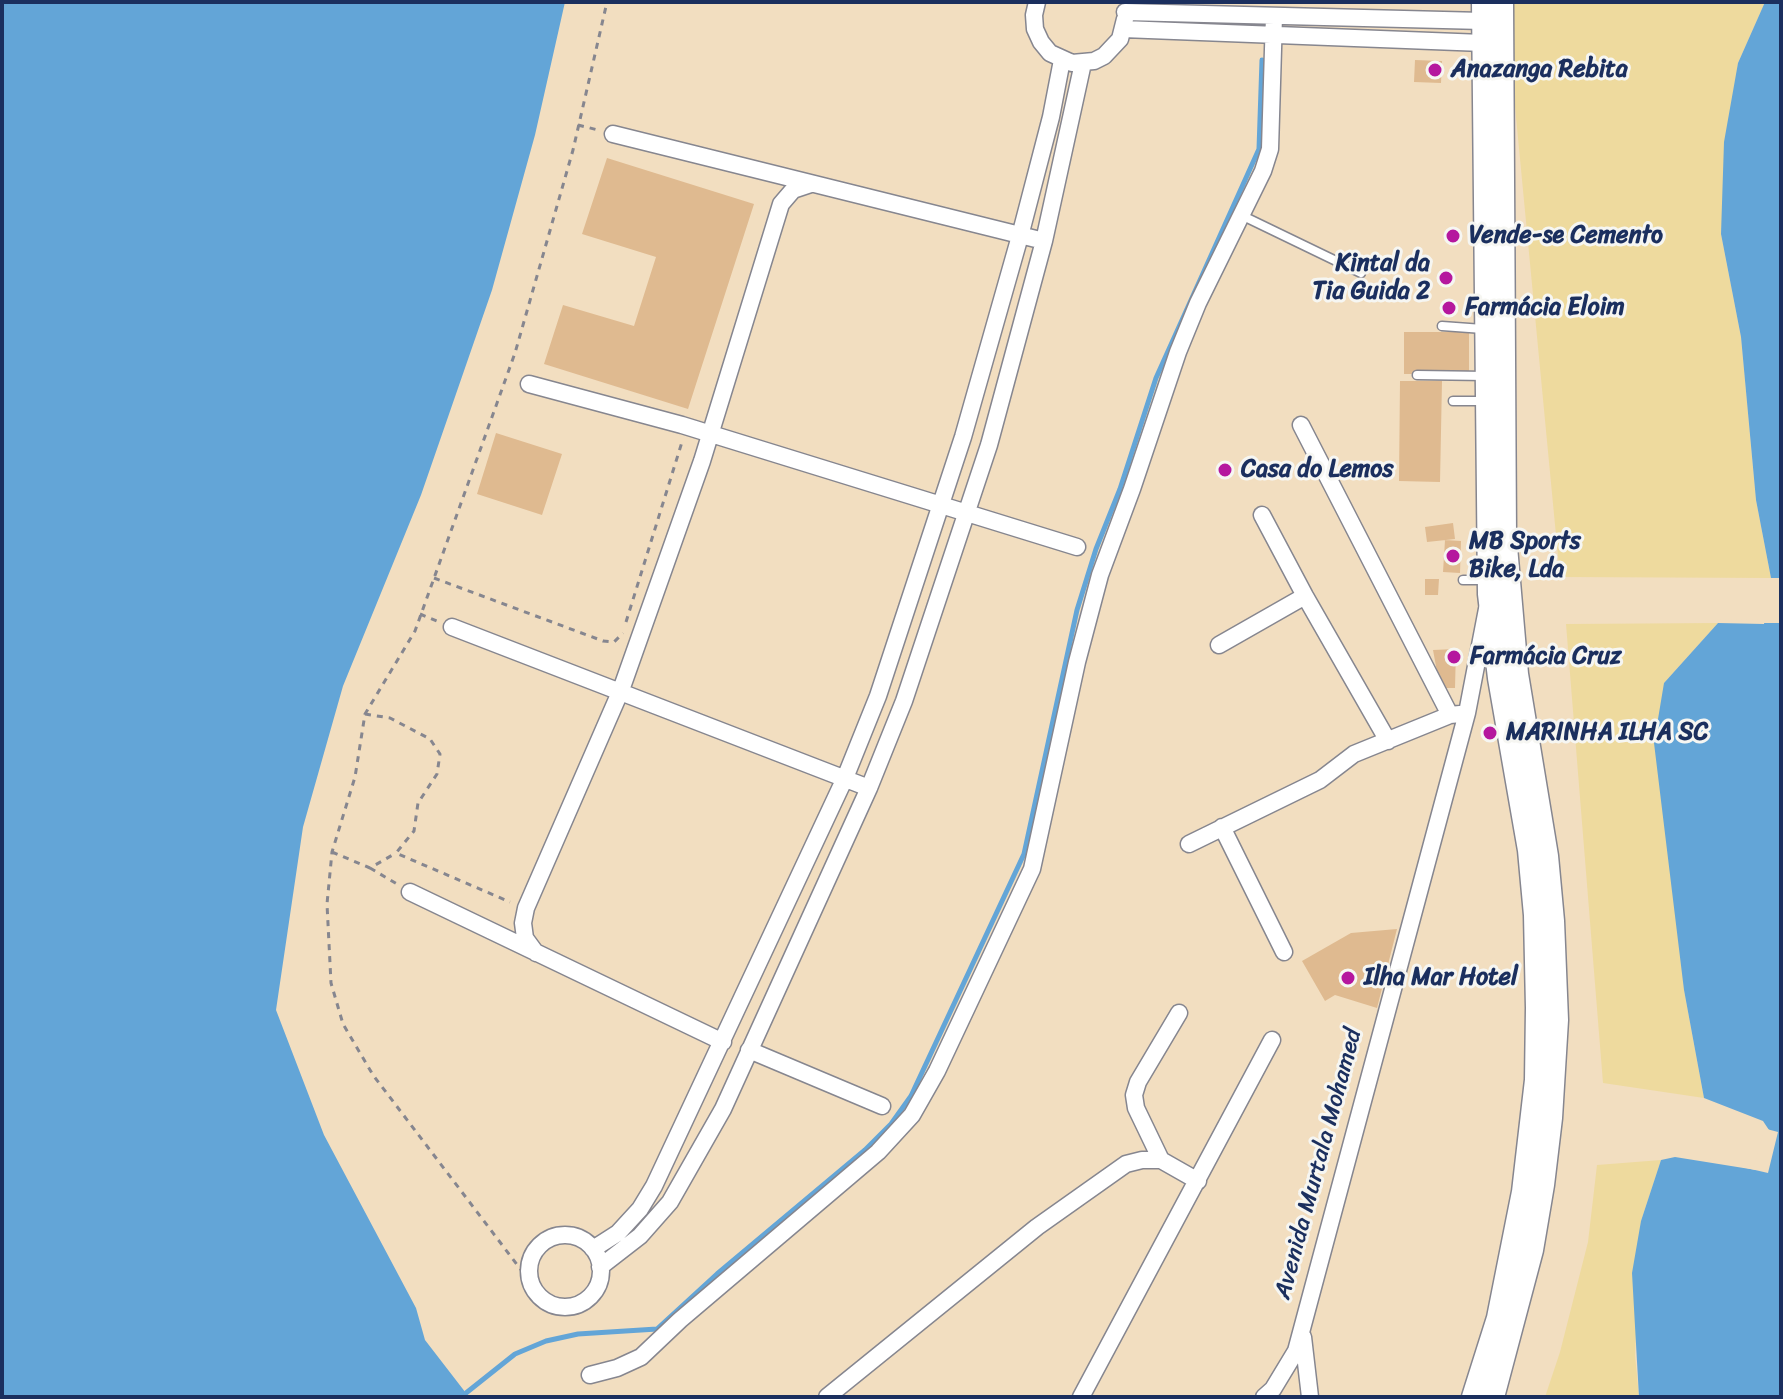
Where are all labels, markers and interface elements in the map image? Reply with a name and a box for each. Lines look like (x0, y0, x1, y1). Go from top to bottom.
place label: Anazanga Rebita (1451, 56, 1628, 84)
marker: Anazanga Rebita (1426, 61, 1444, 79)
place label: Vende-se Cemento (1469, 222, 1663, 250)
marker: Vende-se Cemento (1444, 227, 1462, 245)
place label: Kintal da Tia Guida 2 (1313, 250, 1430, 306)
marker: Kintal da Tia Guida 2 (1437, 269, 1455, 287)
place label: Farmácia Eloim (1465, 294, 1625, 322)
marker: Farmácia Eloim (1440, 299, 1458, 317)
place label: Casa do Lemos (1241, 456, 1394, 484)
marker: Casa do Lemos (1216, 461, 1234, 479)
place label: MB Sports Bike, Lda (1469, 528, 1581, 584)
marker: MB Sports Bike, Lda (1444, 547, 1462, 565)
place label: Farmácia Cruz (1470, 643, 1621, 671)
marker: Farmácia Cruz (1445, 648, 1463, 666)
place label: MARINHA ILHA SC (1506, 719, 1708, 747)
marker: MARINHA ILHA SC (1481, 724, 1499, 742)
place label: Ilha Mar Hotel (1364, 964, 1518, 992)
marker: Ilha Mar Hotel (1339, 969, 1357, 987)
street label: Avenida Murtala Mohamed (1269, 1026, 1369, 1302)

